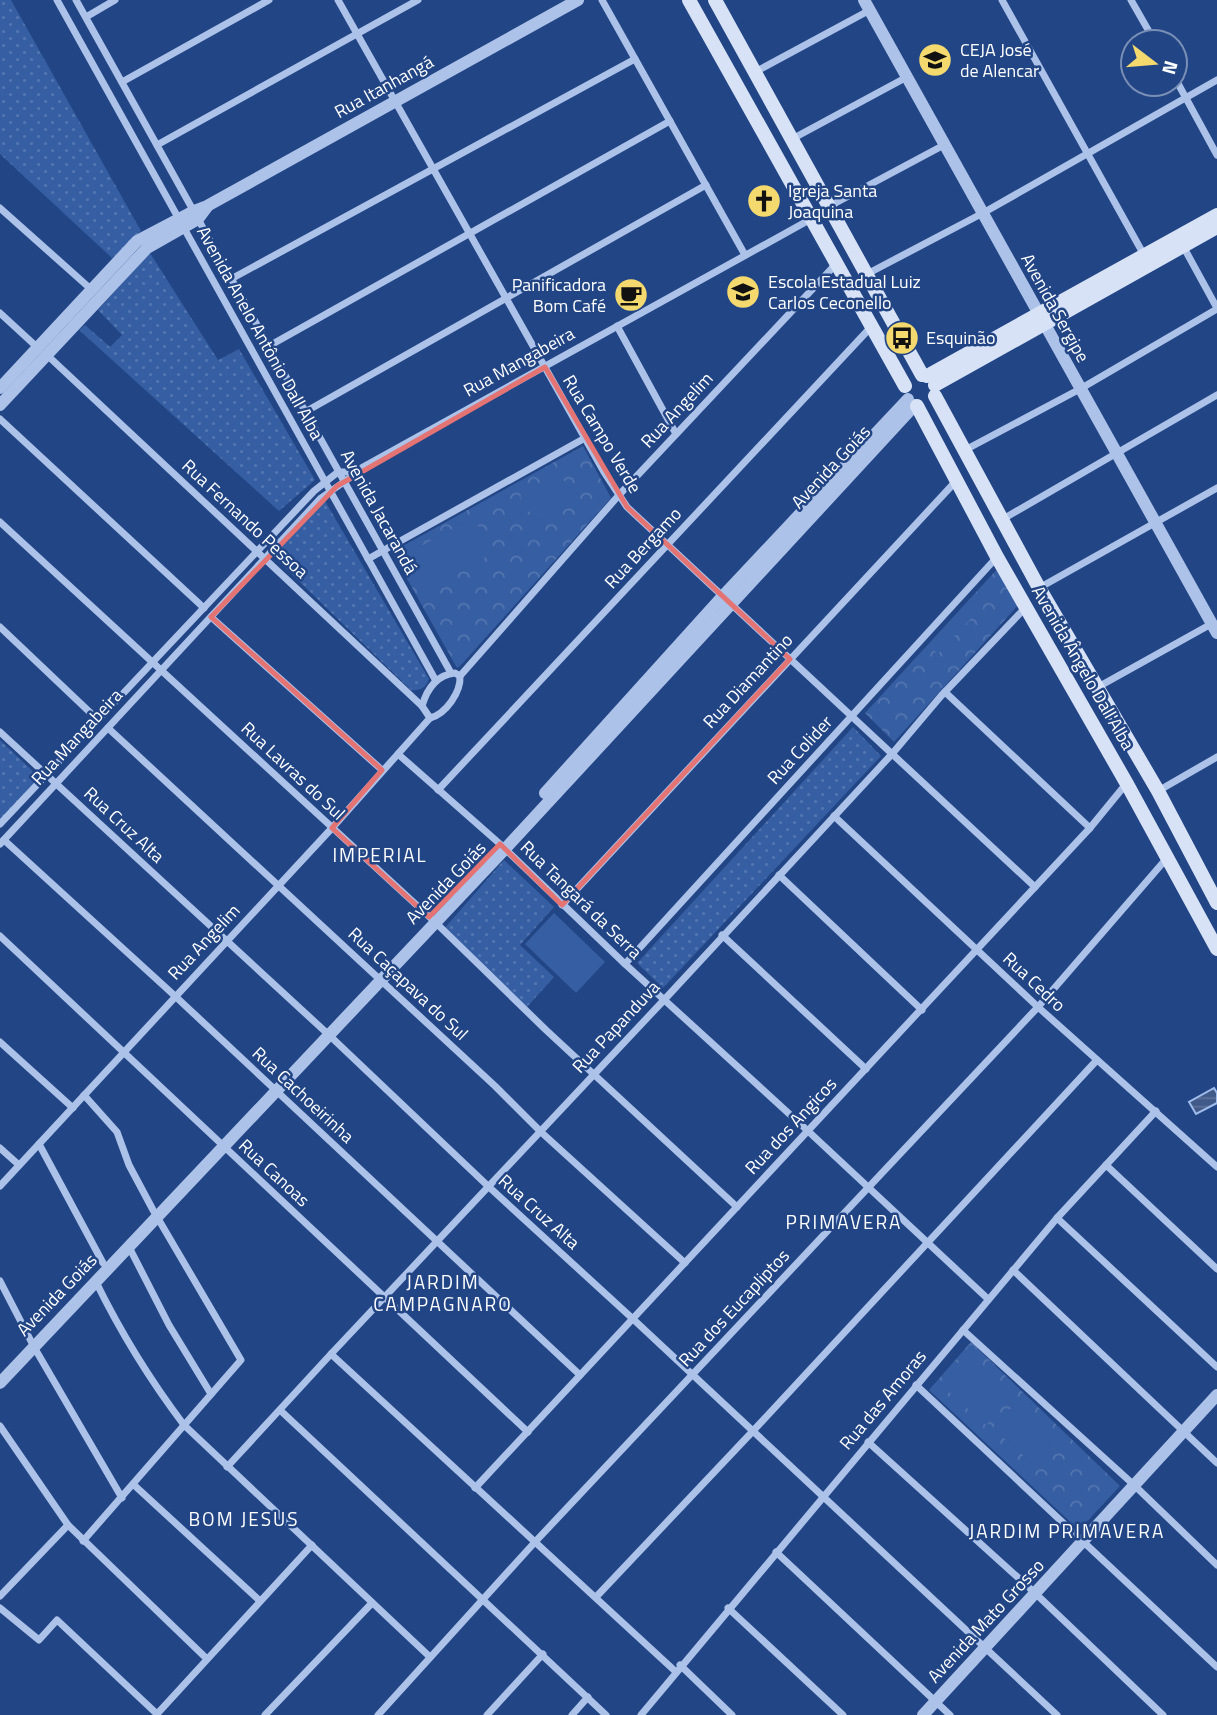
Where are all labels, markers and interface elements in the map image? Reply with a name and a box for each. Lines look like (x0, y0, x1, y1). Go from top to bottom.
north arrow (1119, 28, 1189, 98)
place label: CEJA José de Alencar (960, 36, 1039, 84)
school or university icon: CEJA José de Alencar (916, 41, 954, 79)
street label: Rua Itanhangá (329, 48, 438, 125)
text: N (1155, 57, 1187, 78)
place label: Igreja Santa Joaquina (788, 177, 877, 225)
church icon: Igreja Santa Joaquina (745, 182, 783, 220)
street label: Avenida Anelo Antônio Dall Alba (190, 221, 331, 445)
street label: Avenida Sergipe (1014, 248, 1097, 367)
place label: Escola Estadual Luiz Carlos Ceconello (768, 268, 921, 316)
place label: Panificadora Bom Café (512, 271, 606, 319)
school or university icon: Escola Estadual Luiz Carlos Ceconello (724, 273, 762, 311)
cafe icon: Panificadora Bom Café (612, 276, 650, 314)
bus stop icon: Esquinão (883, 319, 921, 357)
street label: Rua Mangabeira (458, 320, 579, 403)
place label: Esquinão (926, 324, 995, 351)
street label: Rua Angelim (634, 366, 719, 454)
street label: Rua Campo Verde (556, 369, 649, 498)
street label: Avenida Goiás (785, 419, 877, 515)
street label: Avenida Jacarandá (334, 445, 425, 579)
street label: Rua Fernando Pessoa (176, 453, 315, 585)
street label: Rua Bergamo (598, 501, 688, 594)
street label: Avenida Ângelo Dall'Alba (1025, 581, 1142, 755)
street label: Rua Diamantino (696, 627, 799, 734)
street label: Rua Mangabeira (25, 682, 129, 791)
street label: Rua Colider (761, 709, 839, 790)
street label: Rua Lavras do Sul (235, 715, 351, 826)
street label: Rua Cruz Alta (78, 780, 171, 869)
street label: Rua Tangará da Serra (514, 834, 648, 965)
street label: Avenida Goiás (399, 835, 492, 930)
district label: IMPERIAL (332, 840, 428, 869)
street label: Rua Angelim (161, 898, 246, 986)
street label: Rua Caçapava do Sul (342, 921, 474, 1047)
street label: Rua Cedro (997, 945, 1072, 1018)
street label: Rua Papanduva (566, 974, 666, 1079)
street label: Rua Cachoeirinha (246, 1040, 360, 1149)
street label: Rua dos Angicos (738, 1071, 843, 1180)
street label: Rua Canoas (233, 1132, 316, 1213)
street label: Rua Cruz Alta (493, 1168, 586, 1256)
district label: PRIMAVERA (786, 1207, 902, 1236)
street label: Rua dos Eucapliptos (672, 1243, 795, 1373)
street label: Avenida Goiás (10, 1247, 103, 1342)
district label: JARDIM CAMPAGNARO (373, 1267, 513, 1318)
street label: Rua das Amoras (833, 1344, 933, 1456)
district label: BOM JESUS (188, 1504, 300, 1533)
district label: JARDIM PRIMAVERA (969, 1516, 1165, 1545)
street label: Avenida Mato Grosso (921, 1553, 1050, 1689)

